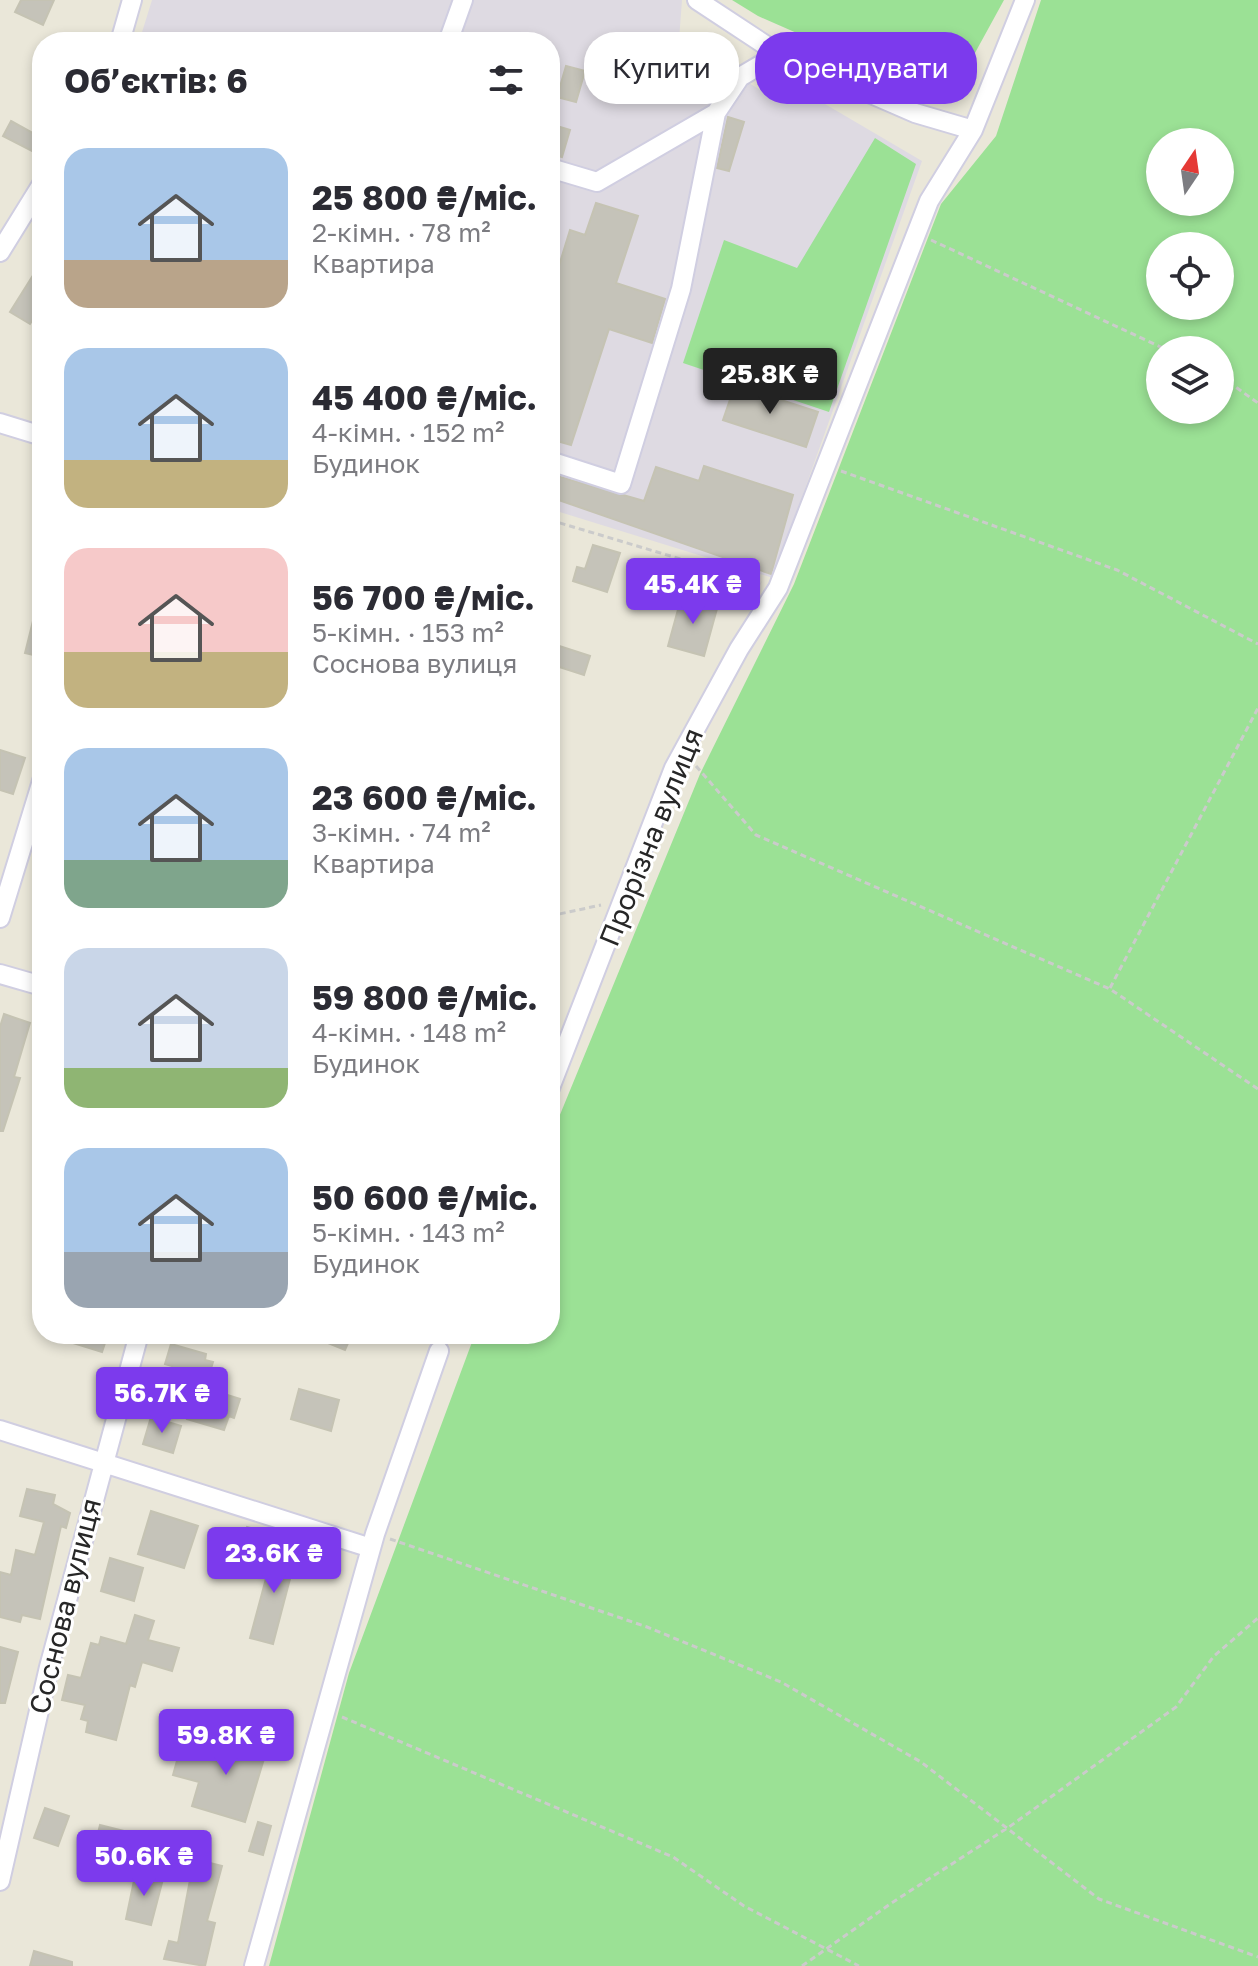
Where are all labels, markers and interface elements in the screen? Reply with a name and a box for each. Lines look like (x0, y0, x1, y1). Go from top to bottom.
chip: Купити (584, 32, 739, 104)
chip: Орендувати (755, 32, 977, 104)
icon: filters (484, 58, 528, 102)
text: Об’єктів: 6 (64, 60, 248, 100)
north arrow (1146, 128, 1234, 216)
map controls (1146, 128, 1234, 424)
text: 25 800 ₴/міс. (312, 177, 537, 217)
icon: home (128, 180, 224, 276)
text: 2-кімн. · 78 m² (312, 217, 491, 248)
button: locate (1146, 232, 1234, 320)
text: Квартира (312, 248, 435, 279)
button: layers (1146, 336, 1234, 424)
pin: 25.8K ₴ (696, 348, 844, 416)
text: 25.8K ₴ (721, 358, 819, 389)
text: 45 400 ₴/міс. (312, 377, 537, 417)
icon: home (128, 380, 224, 476)
text: 4-кімн. · 152 m² (312, 417, 504, 448)
text: Будинок (312, 448, 420, 479)
pin: 45.4K ₴ (619, 558, 767, 626)
text: 45.4K ₴ (644, 568, 742, 599)
text: 56 700 ₴/міс. (312, 577, 535, 617)
icon: home (128, 580, 224, 676)
text: 5-кімн. · 153 m² (312, 617, 504, 648)
text: Соснова вулиця (312, 648, 517, 679)
street label: Прорізна вулиця (592, 723, 709, 950)
text: 23 600 ₴/міс. (312, 777, 537, 817)
icon: home (128, 780, 224, 876)
text: 3-кімн. · 74 m² (312, 817, 491, 848)
text: Квартира (312, 848, 435, 879)
text: 59 800 ₴/міс. (312, 977, 538, 1017)
icon: home (128, 980, 224, 1076)
text: 4-кімн. · 148 m² (312, 1017, 506, 1048)
text: Будинок (312, 1048, 420, 1079)
text: 50 600 ₴/міс. (312, 1177, 538, 1217)
icon: home (128, 1180, 224, 1276)
text: 5-кімн. · 143 m² (312, 1217, 505, 1248)
text: Будинок (312, 1248, 420, 1279)
pin: 56.7K ₴ (88, 1367, 236, 1435)
text: 56.7K ₴ (114, 1377, 210, 1408)
street label: Соснова вулиця (22, 1495, 107, 1717)
pin: 23.6K ₴ (200, 1527, 348, 1595)
text: 23.6K ₴ (225, 1537, 323, 1568)
pin: 59.8K ₴ (152, 1709, 300, 1777)
text: 59.8K ₴ (177, 1719, 275, 1750)
pin: 50.6K ₴ (70, 1830, 218, 1898)
text: 50.6K ₴ (95, 1840, 193, 1871)

